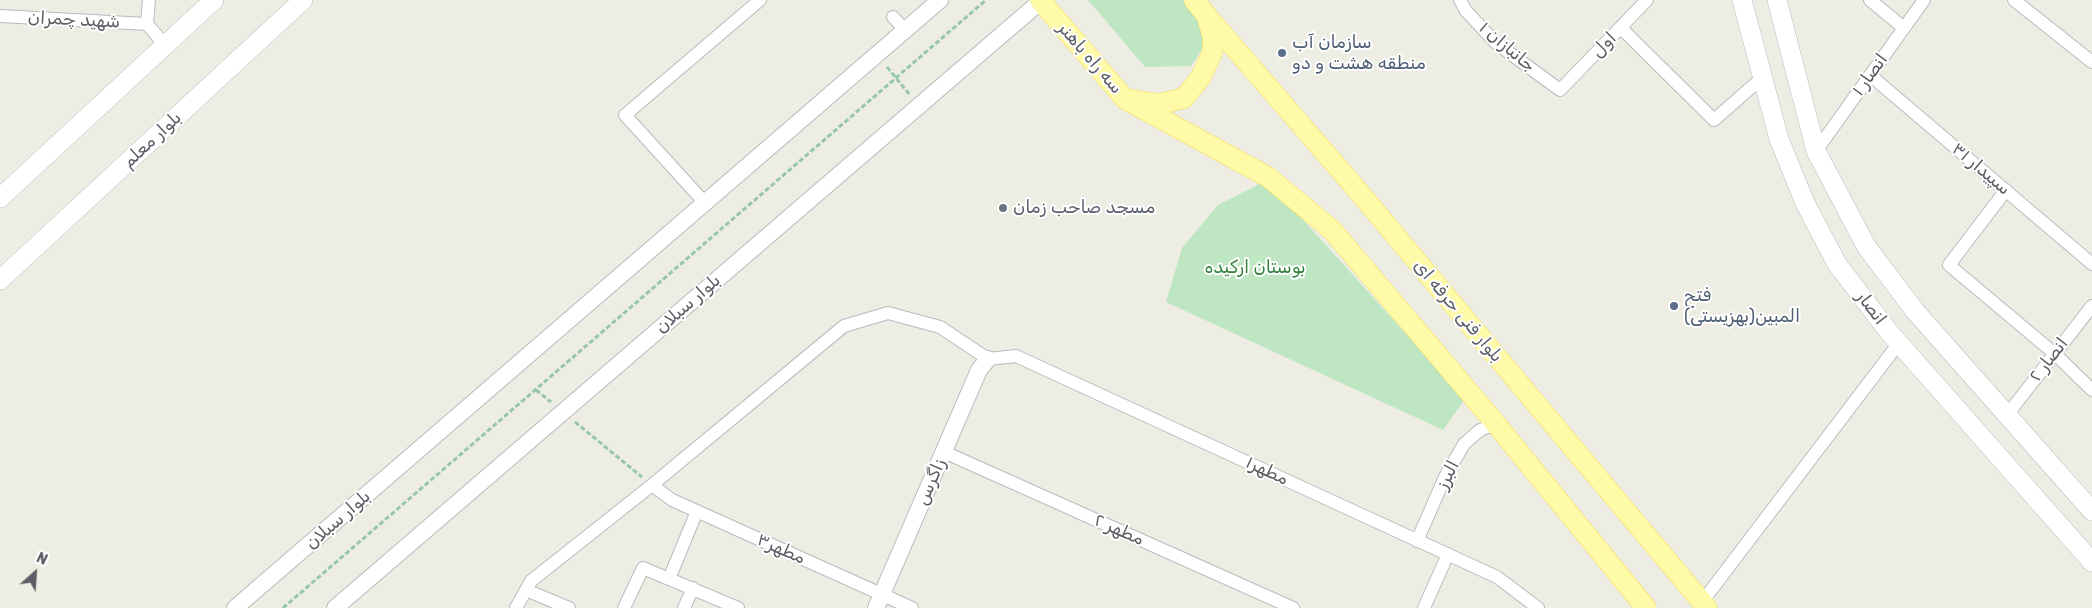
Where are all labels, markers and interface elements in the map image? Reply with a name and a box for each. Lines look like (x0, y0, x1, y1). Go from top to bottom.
street label: شهید چمران (27, 7, 121, 33)
street label: جانبازان ۱ (1474, 17, 1540, 77)
street label: سه راه باهنر (1053, 18, 1127, 98)
street label: اول (1587, 28, 1621, 62)
place label: سازمان آب منطقه هشت و دو (1292, 32, 1426, 74)
marker: سازمان آب منطقه هشت و دو (1276, 47, 1288, 59)
street label: انصار ۱ (1847, 50, 1893, 100)
street label: بلوار معلم (118, 107, 186, 173)
street label: سپیدار ۳۱ (1947, 138, 2015, 200)
place label: مسجد صاحب زمان (1013, 197, 1155, 219)
marker: مسجد صاحب زمان (997, 202, 1009, 214)
street label: بلوار فنی حرفه ای (1409, 255, 1507, 367)
park label: بوستان ارکیده (1204, 257, 1306, 279)
street label: بلوار سبلان (651, 270, 725, 338)
place label: فتح المبین(بهزیستی) (1684, 285, 1800, 328)
street label: انصار (1851, 287, 1891, 329)
marker: فتح المبین(بهزیستی) (1668, 300, 1680, 312)
street label: انصار ۲ (2025, 334, 2073, 386)
street label: مطهر۱ (1242, 452, 1292, 490)
street label: زاگرس (911, 455, 951, 509)
street label: البرز (1432, 457, 1464, 493)
street label: بلوار سبلان (301, 486, 375, 554)
street label: مطهر ۲ (1091, 509, 1147, 551)
street label: مطهر۳ (753, 529, 809, 569)
north arrow (10, 548, 60, 598)
text: N (34, 549, 50, 569)

